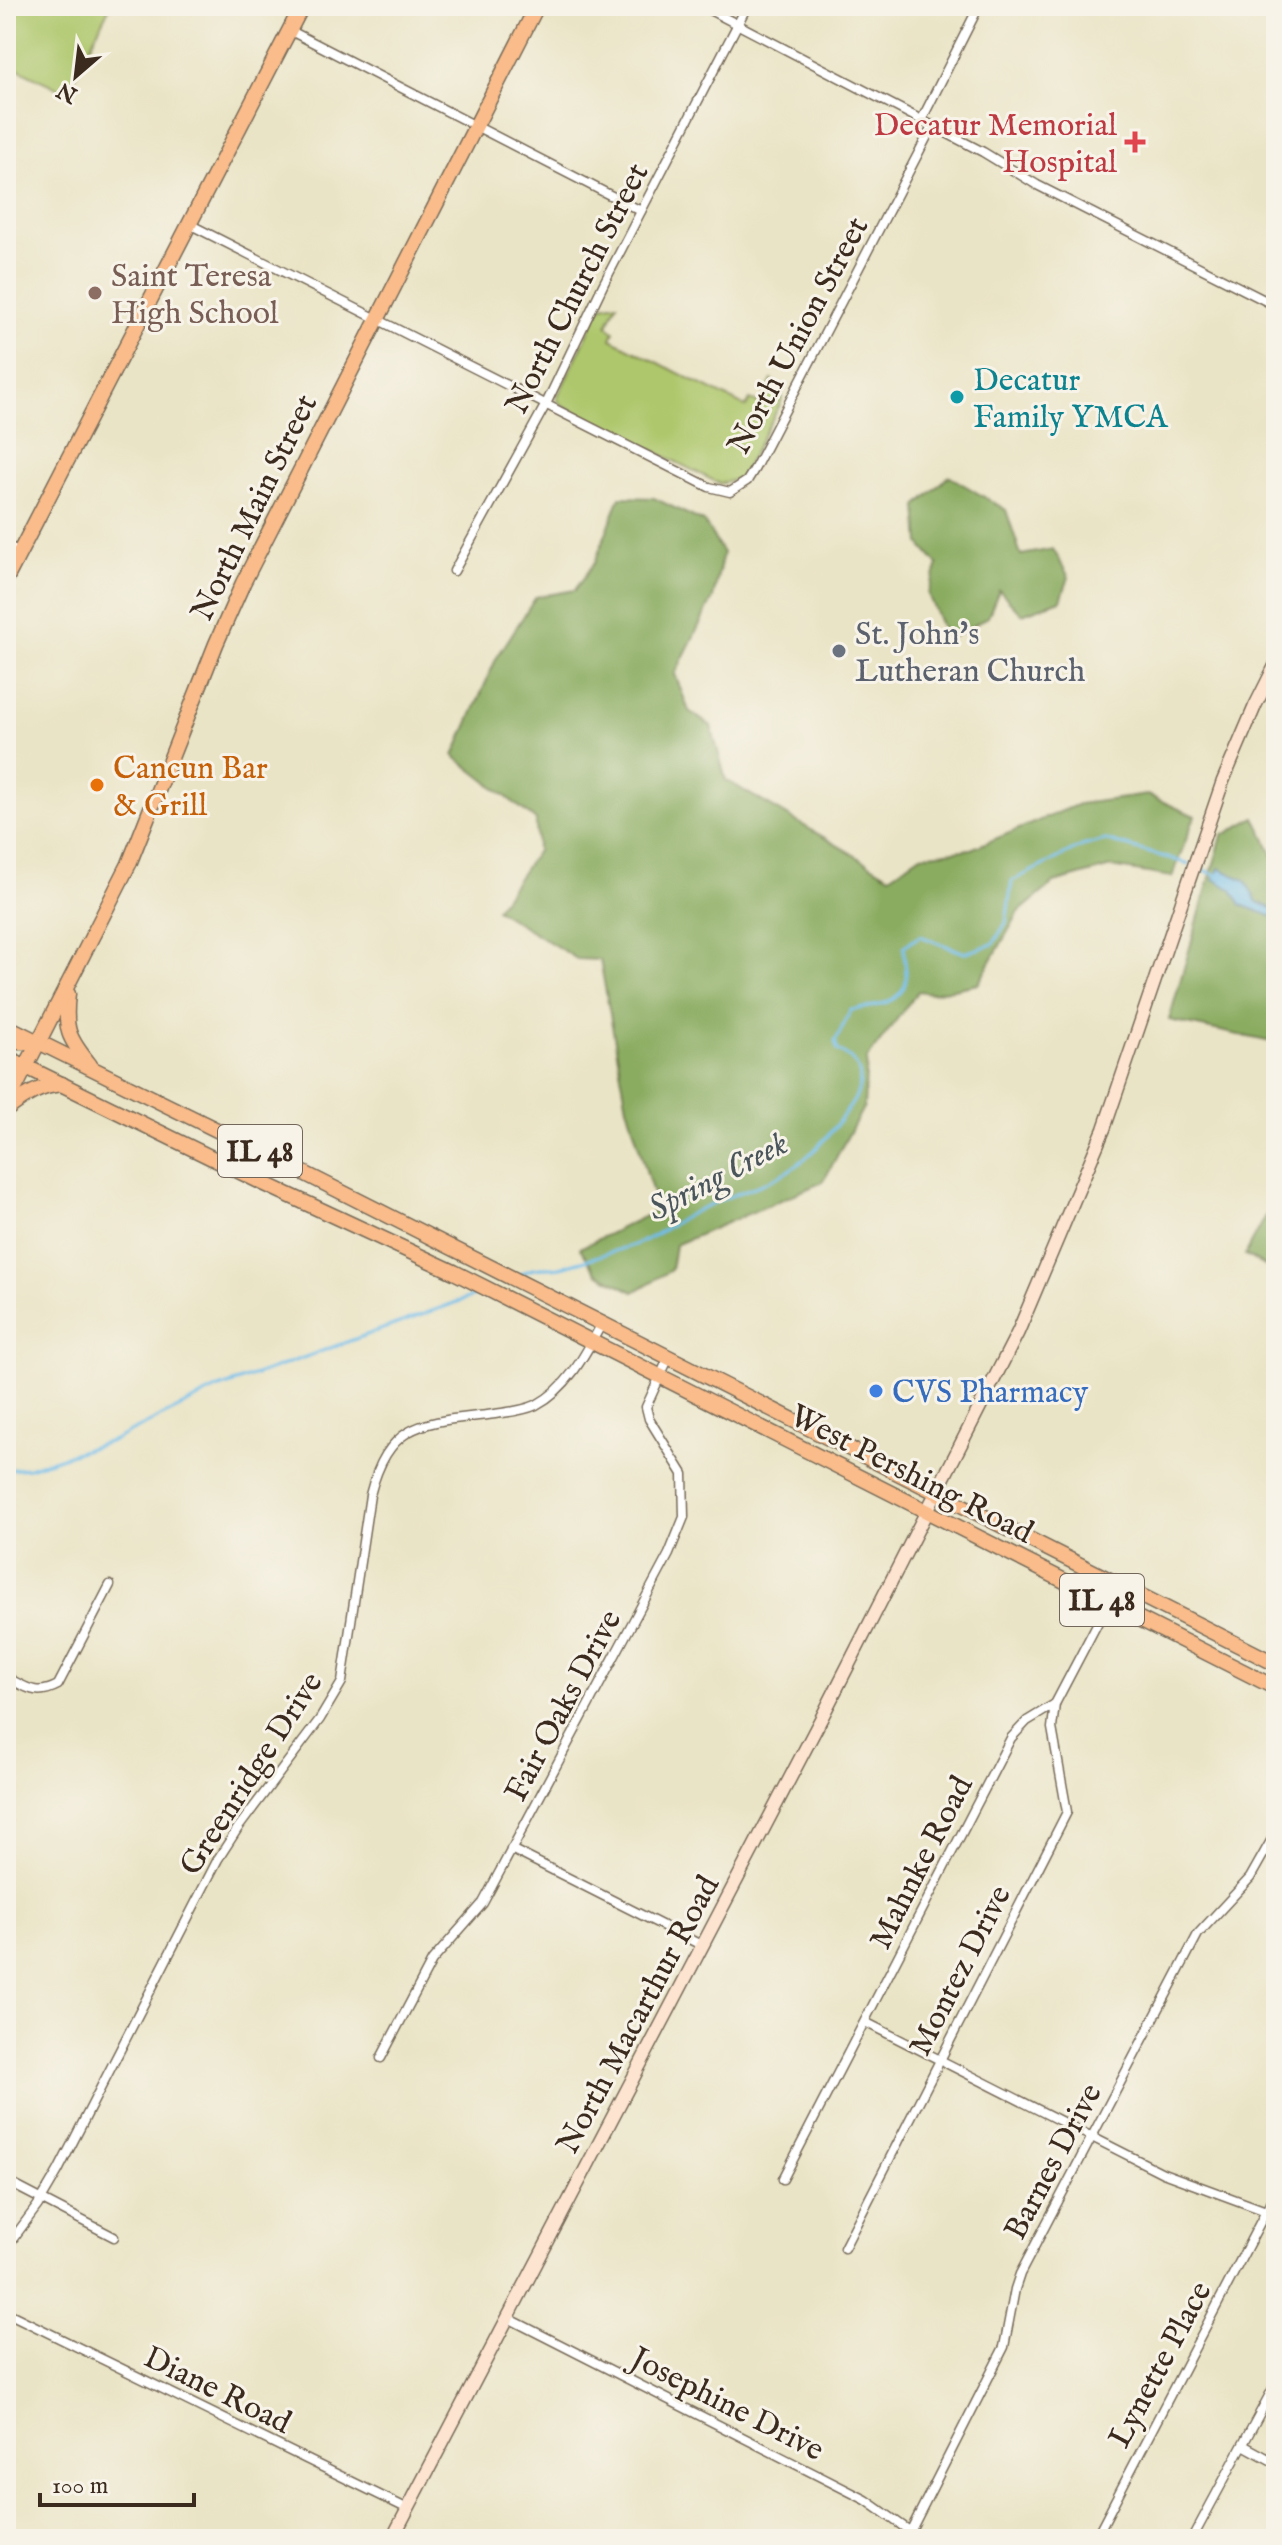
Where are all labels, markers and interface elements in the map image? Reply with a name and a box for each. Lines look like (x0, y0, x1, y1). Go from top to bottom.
north arrow (36, 36, 116, 116)
text: N (53, 75, 83, 109)
place label: Decatur Memorial Hospital (874, 106, 1117, 184)
marker: Decatur Memorial Hospital (1124, 131, 1146, 153)
street label: North Church Street (497, 157, 659, 421)
street label: North Union Street (719, 210, 879, 462)
place label: Saint Teresa High School (111, 257, 279, 335)
marker: Saint Teresa High School (86, 284, 104, 302)
place label: Decatur Family YMCA (973, 361, 1169, 439)
street label: North Main Street (183, 388, 328, 628)
marker: Decatur Family YMCA (948, 388, 966, 406)
place label: St. John's Lutheran Church (855, 615, 1085, 693)
marker: St. John's Lutheran Church (830, 642, 848, 660)
place label: Cancun Bar & Grill (113, 749, 268, 827)
marker: Cancun Bar & Grill (88, 776, 106, 794)
water label: Spring Creek (641, 1122, 796, 1232)
road number: IL 48 (218, 1125, 302, 1177)
place label: CVS Pharmacy (892, 1373, 1089, 1414)
marker: CVS Pharmacy (867, 1382, 885, 1400)
street label: West Pershing Road (782, 1396, 1040, 1555)
road number: IL 48 (1060, 1574, 1144, 1626)
street label: Fair Oaks Drive (497, 1603, 632, 1809)
street label: Greenridge Drive (171, 1665, 333, 1884)
street label: Mahnke Road (861, 1769, 984, 1957)
street label: North Macarthur Road (548, 1868, 730, 2161)
street label: Montez Drive (901, 1879, 1022, 2063)
street label: Barnes Drive (996, 2077, 1113, 2247)
street label: Lynette Place (1100, 2275, 1222, 2455)
street label: Diane Road (136, 2338, 298, 2445)
street label: Josephine Drive (621, 2338, 830, 2471)
scale bar (40, 2457, 194, 2507)
text: 100 m (52, 2471, 108, 2502)

